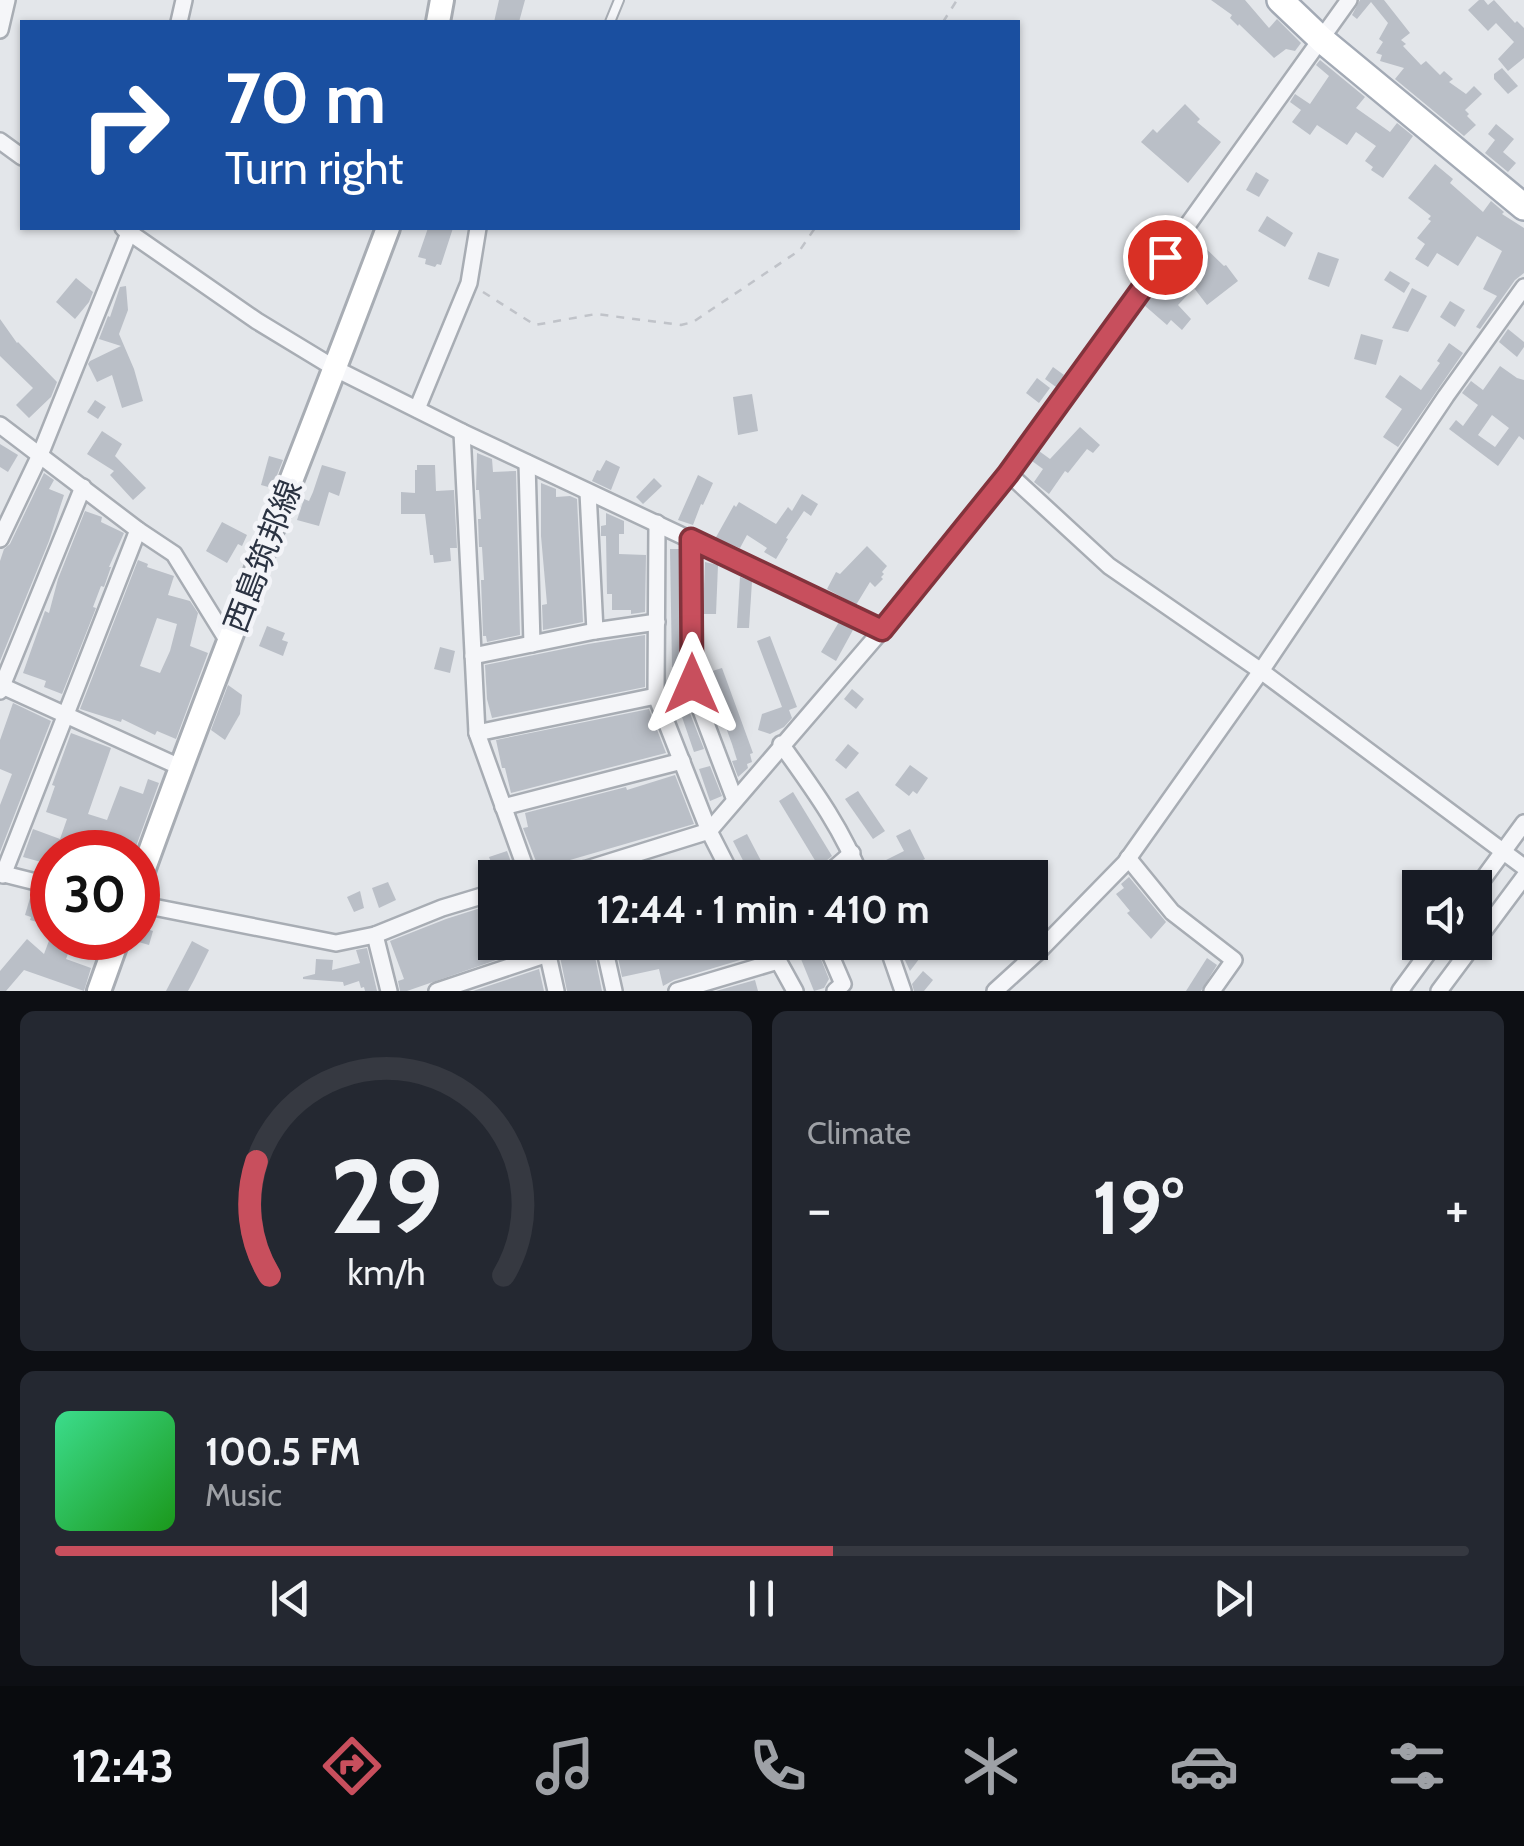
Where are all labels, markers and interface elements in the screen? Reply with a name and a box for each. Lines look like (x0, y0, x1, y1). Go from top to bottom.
text: 70 m (225, 55, 386, 141)
icon: right (60, 60, 190, 190)
text: Turn right (225, 141, 404, 195)
pin (1123, 215, 1208, 300)
icon: arrive (1138, 230, 1193, 285)
street label: 西島筑邦線 (216, 474, 309, 638)
position arrow (640, 632, 744, 736)
speed limit sign: 30 (30, 830, 160, 960)
map controls (1402, 870, 1492, 960)
button: sound (1402, 870, 1492, 960)
text: 12:44 · 1 min · 410 m (597, 886, 930, 933)
text: Climate (807, 1113, 911, 1152)
text: 29 (329, 1133, 443, 1259)
text: 19° (1092, 1162, 1184, 1253)
text: − (807, 1175, 831, 1242)
text: + (1445, 1175, 1469, 1242)
text: km/h (347, 1251, 425, 1294)
text: 100.5 FM (205, 1428, 361, 1475)
text: Music (205, 1475, 282, 1514)
icon: previous (263, 1571, 318, 1626)
icon: pause (734, 1571, 789, 1626)
icon: next (1206, 1571, 1261, 1626)
icon: directions (317, 1731, 387, 1801)
icon: music (530, 1731, 600, 1801)
icon: phone (743, 1731, 813, 1801)
icon: climate (956, 1731, 1026, 1801)
icon: car (1169, 1731, 1239, 1801)
icon: filters (1382, 1731, 1452, 1801)
text: 12:43 (72, 1739, 174, 1793)

